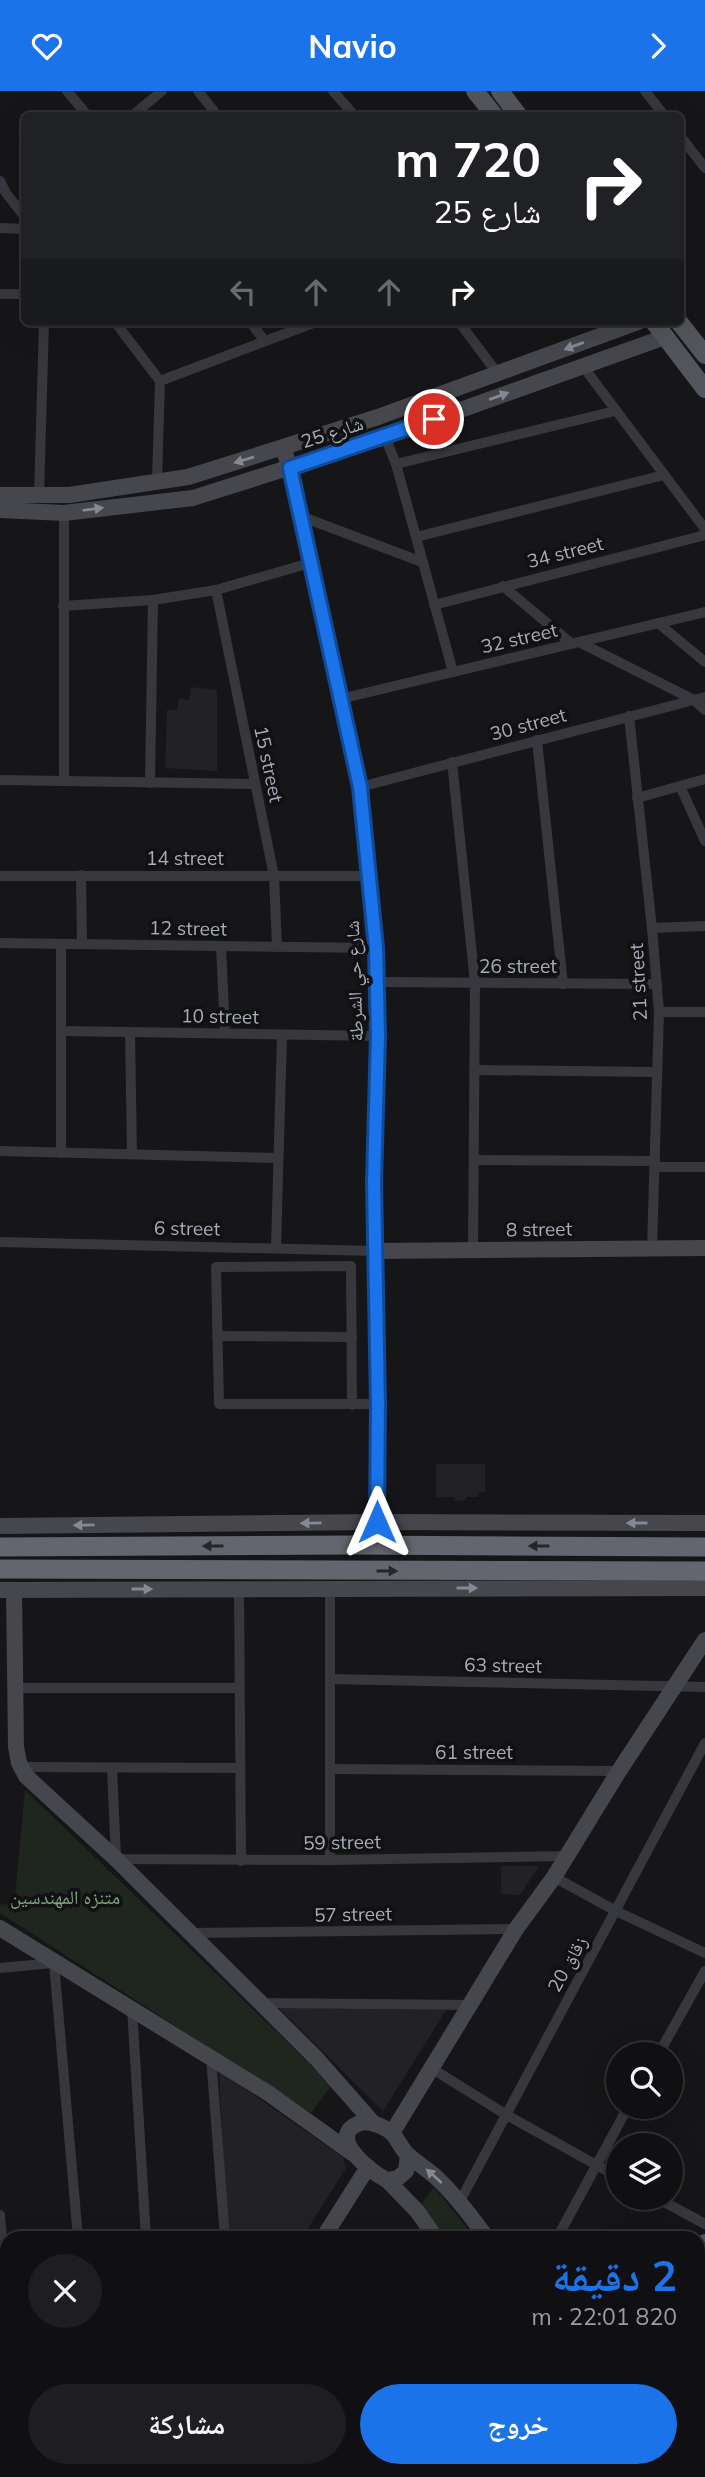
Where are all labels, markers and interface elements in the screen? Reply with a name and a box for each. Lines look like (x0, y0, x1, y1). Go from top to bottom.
text: Navio (308, 26, 397, 66)
icon: heart (28, 27, 66, 65)
icon: forward (639, 27, 677, 65)
text: 720 m (395, 128, 541, 189)
icon: right (565, 140, 656, 231)
text: شارع 25 (433, 191, 541, 231)
icon: left (224, 273, 262, 311)
icon: ahead (297, 273, 335, 311)
icon: ahead (370, 273, 408, 311)
icon: right (443, 273, 481, 311)
one-way arrow (564, 341, 585, 352)
pin (404, 389, 464, 449)
one-way arrow (488, 390, 509, 401)
icon: arrive (415, 400, 453, 438)
street label: شارع 25 (298, 411, 366, 453)
one-way arrow (233, 456, 254, 466)
one-way arrow (82, 504, 104, 515)
street label: 34 street (524, 531, 606, 573)
street label: 32 street (478, 617, 560, 658)
street label: 30 street (487, 702, 569, 746)
street label: 15 street (249, 723, 289, 805)
street label: 14 street (146, 846, 224, 870)
street label: 12 street (149, 915, 227, 941)
street label: شارع حي الشرطة (340, 920, 372, 1042)
street label: 21 street (624, 942, 652, 1021)
street label: 26 street (479, 954, 557, 978)
street label: 10 street (181, 1003, 259, 1029)
street label: 6 street (154, 1215, 221, 1241)
street label: 8 street (506, 1216, 573, 1242)
position arrow (340, 1485, 414, 1559)
one-way arrow (300, 1517, 322, 1528)
one-way arrow (626, 1517, 648, 1529)
one-way arrow (73, 1519, 95, 1531)
one-way arrow (202, 1540, 224, 1552)
one-way arrow (528, 1540, 550, 1552)
one-way arrow (376, 1565, 398, 1577)
one-way arrow (456, 1582, 478, 1594)
one-way arrow (131, 1584, 153, 1595)
street label: 63 street (464, 1652, 542, 1678)
street label: 61 street (435, 1740, 513, 1764)
street label: 59 street (303, 1829, 381, 1855)
park label: متنزه المهندسين (10, 1885, 120, 1909)
street label: 57 street (314, 1901, 392, 1927)
street label: زقاق 20 (542, 1932, 592, 1996)
map controls (606, 2042, 683, 2210)
button: search (606, 2042, 683, 2119)
button: layers (606, 2133, 683, 2210)
one-way arrow (426, 2168, 443, 2184)
text: 2 دقيقة (552, 2249, 677, 2302)
button: close (28, 2254, 102, 2328)
text: 820 m · 22:01 (532, 2302, 677, 2331)
button: مشاركة (28, 2384, 346, 2464)
button: خروج (360, 2384, 677, 2464)

